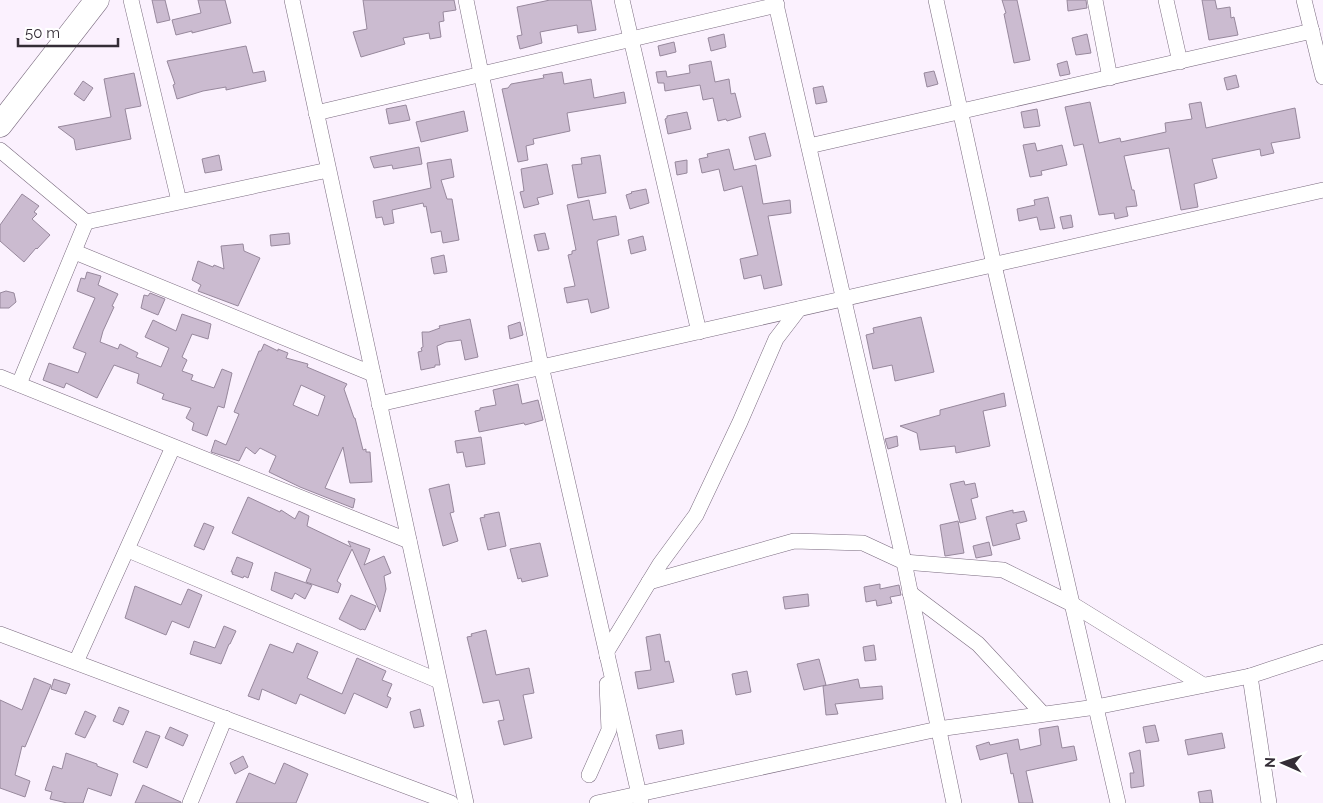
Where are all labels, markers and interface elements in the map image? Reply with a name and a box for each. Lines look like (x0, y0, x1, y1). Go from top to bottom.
scale bar (18, 15, 118, 47)
text: 50 m (25, 24, 60, 42)
north arrow (1258, 738, 1308, 788)
text: N (1262, 757, 1278, 768)

